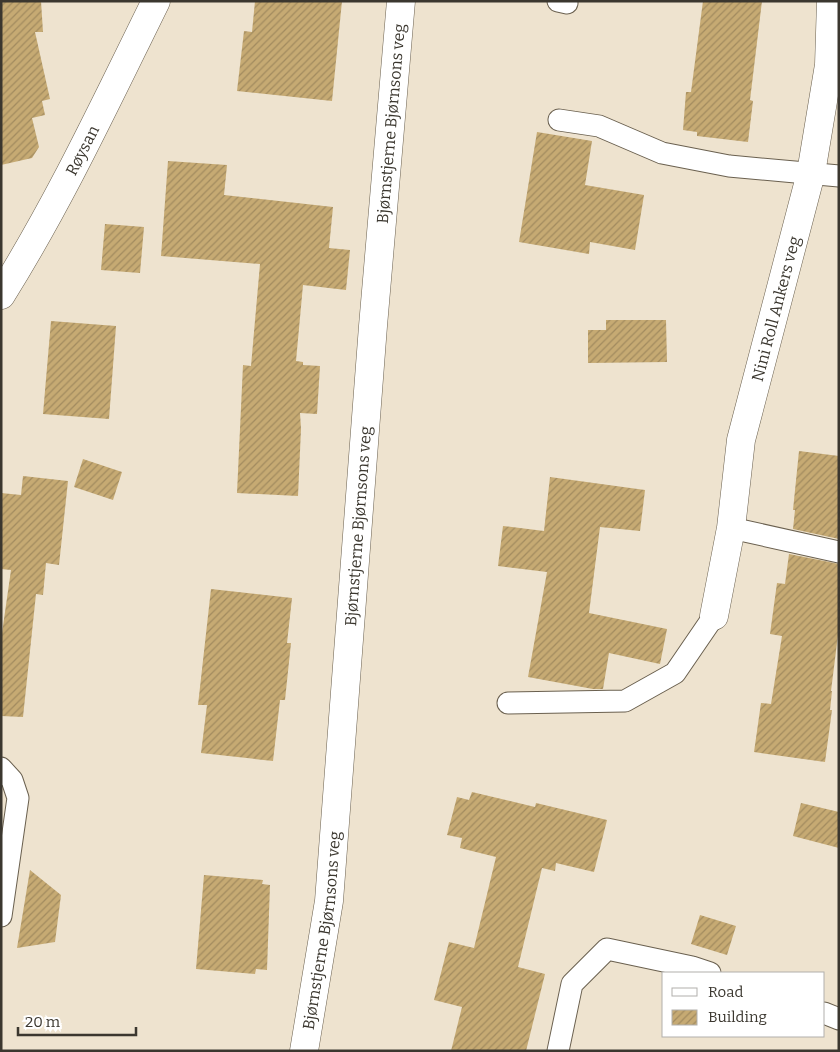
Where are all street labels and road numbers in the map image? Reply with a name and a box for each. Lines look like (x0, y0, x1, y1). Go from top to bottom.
street label: Bjørnstjerne Bjørnsons veg (372, 23, 409, 224)
street label: Røysan (61, 122, 103, 178)
street label: Nini Roll Ankers veg (747, 234, 804, 383)
street label: Bjørnstjerne Bjørnsons veg (341, 425, 375, 627)
street label: Bjørnstjerne Bjørnsons veg (298, 830, 344, 1031)

